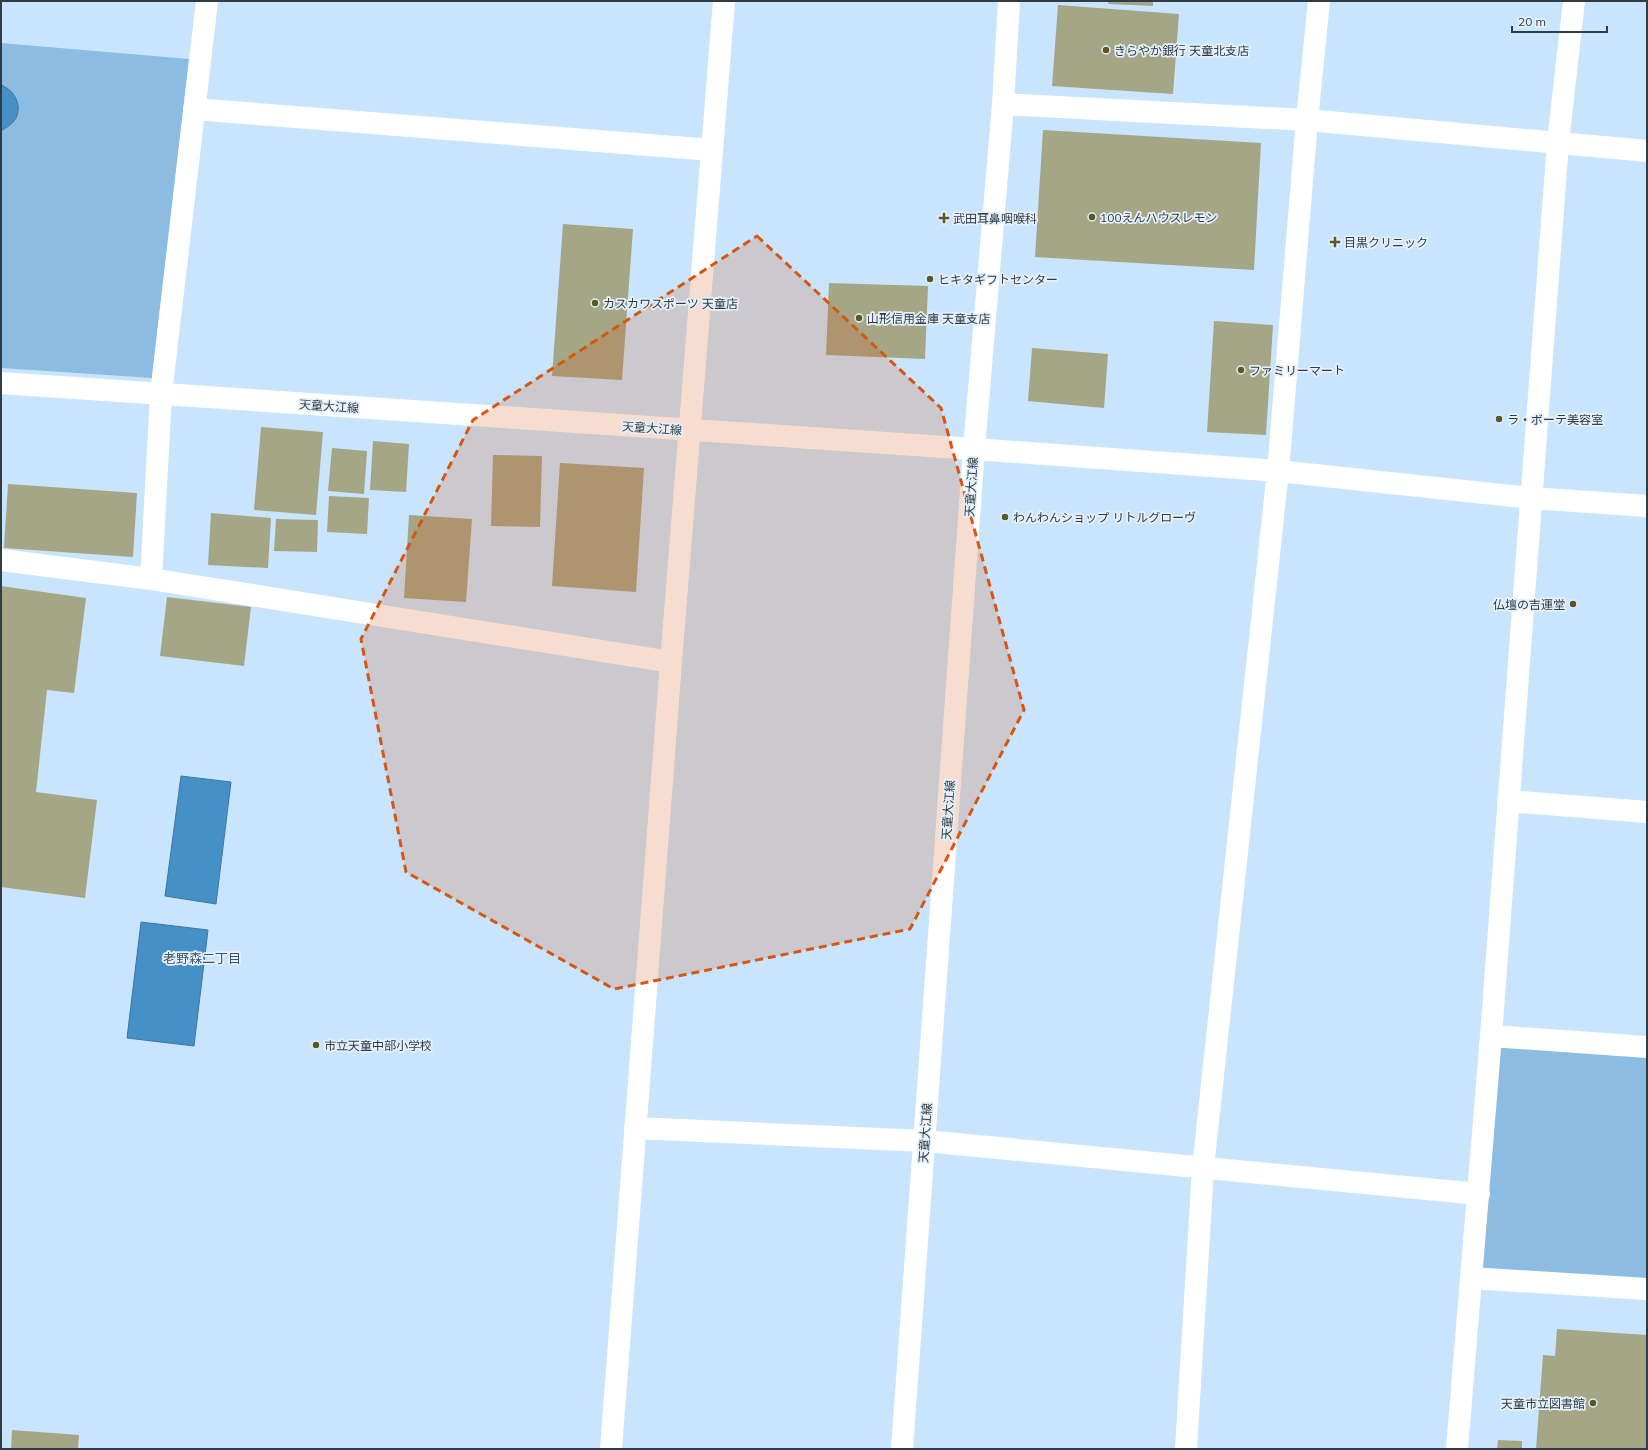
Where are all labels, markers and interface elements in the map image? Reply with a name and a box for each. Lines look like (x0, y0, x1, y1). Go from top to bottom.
scale bar (1512, 8, 1607, 34)
text: 20 m (1518, 14, 1546, 29)
place label: きらやか銀行 天童北支店 (1114, 43, 1249, 58)
marker: きらやか銀行 天童北支店 (1101, 45, 1111, 55)
place label: 100えんハウスレモン (1100, 210, 1218, 225)
place label: 武田耳鼻咽喉科 (953, 211, 1037, 226)
marker: 武田耳鼻咽喉科 (938, 212, 950, 224)
marker: 100えんハウスレモン (1087, 212, 1097, 222)
place label: 目黒クリニック (1344, 235, 1428, 250)
marker: 目黒クリニック (1329, 236, 1341, 248)
place label: ヒキタギフトセンター (938, 272, 1058, 287)
marker: ヒキタギフトセンター (925, 274, 935, 284)
place label: カスカワスポーツ 天童店 (603, 296, 738, 311)
marker: カスカワスポーツ 天童店 (590, 298, 600, 308)
place label: 山形信用金庫 天童支店 (867, 311, 990, 326)
marker: 山形信用金庫 天童支店 (854, 313, 864, 323)
place label: ファミリーマート (1249, 363, 1345, 378)
marker: ファミリーマート (1236, 365, 1246, 375)
street label: 天童大江線 (299, 396, 359, 416)
place label: ラ・ボーテ美容室 (1507, 412, 1603, 427)
marker: ラ・ボーテ美容室 (1494, 414, 1504, 424)
street label: 天童大江線 (622, 418, 682, 438)
street label: 天童大江線 (961, 457, 981, 517)
place label: わんわんショップ リトルグローヴ (1013, 510, 1196, 525)
marker: わんわんショップ リトルグローヴ (1000, 512, 1010, 522)
place label: 仏壇の吉運堂 (1493, 597, 1565, 612)
marker: 仏壇の吉運堂 (1568, 599, 1578, 609)
street label: 天童大江線 (938, 780, 958, 840)
district label: 老野森二丁目 (163, 950, 241, 966)
place label: 市立天童中部小学校 (324, 1038, 432, 1053)
marker: 市立天童中部小学校 (311, 1040, 321, 1050)
street label: 天童大江線 (915, 1103, 935, 1163)
place label: 天童市立図書館 (1501, 1396, 1585, 1411)
marker: 天童市立図書館 (1588, 1398, 1598, 1408)

